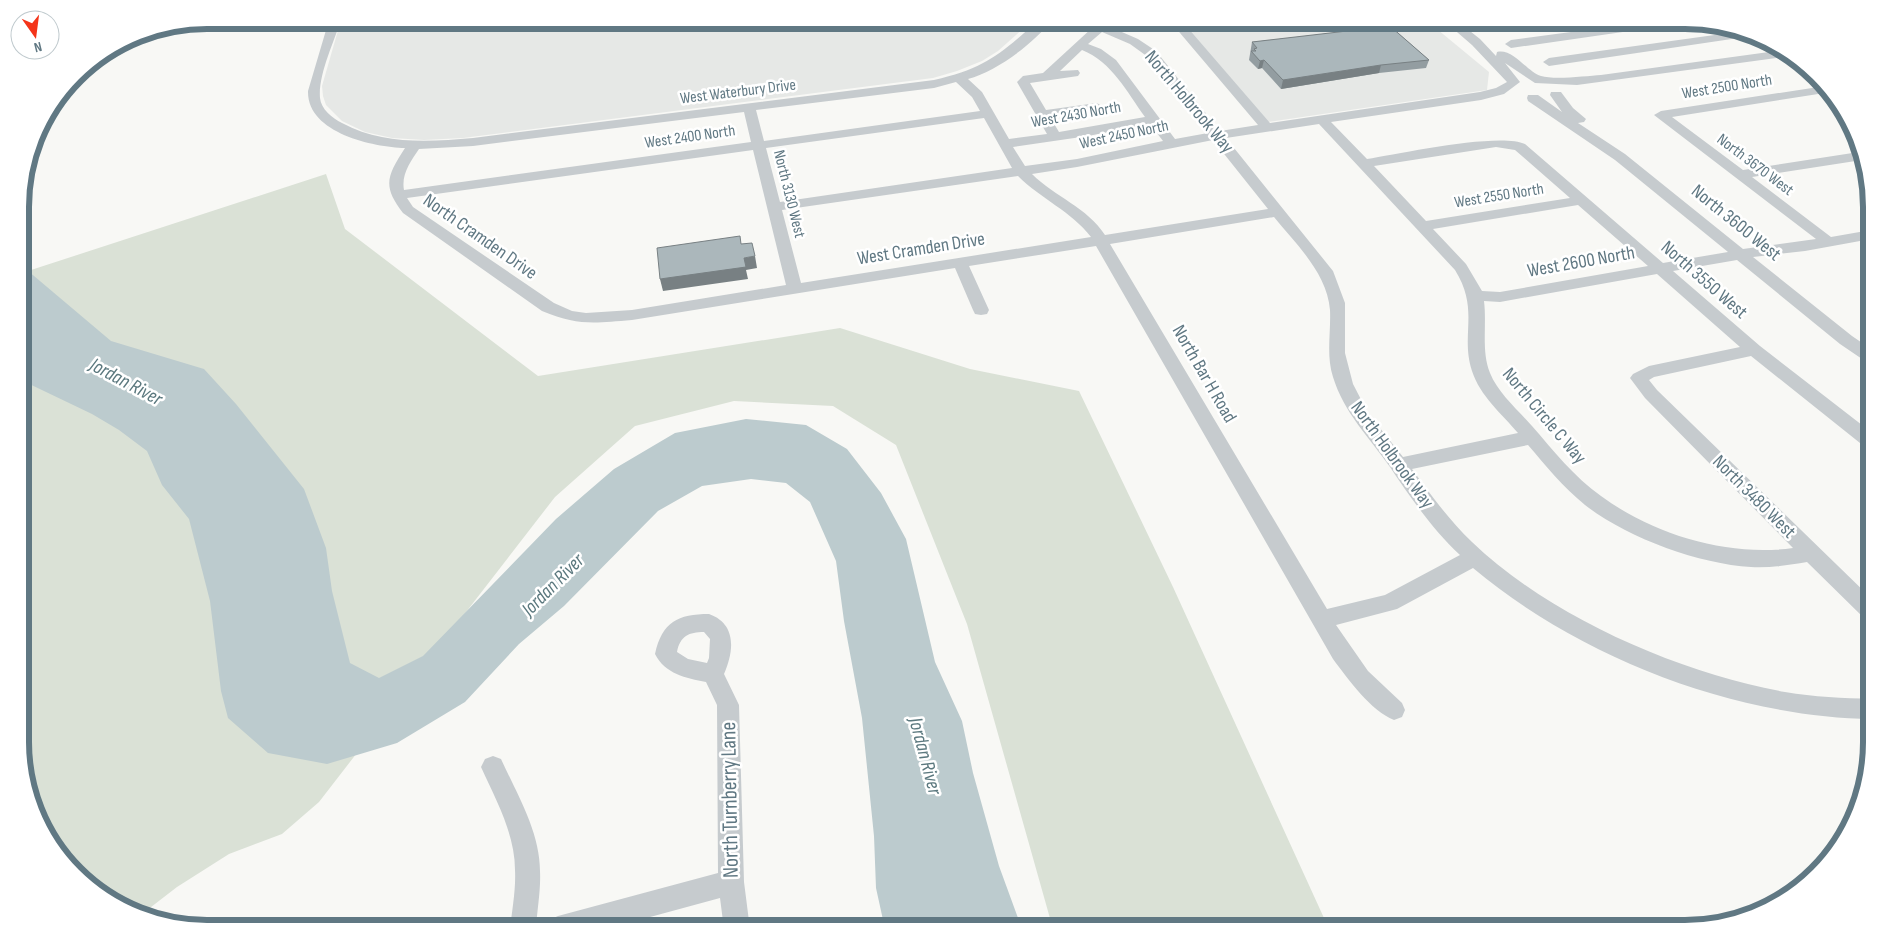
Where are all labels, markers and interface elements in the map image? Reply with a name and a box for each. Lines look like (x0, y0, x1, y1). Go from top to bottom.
north arrow (10, 10, 60, 60)
text: N (32, 38, 44, 56)
street label: North Holbrook Way (1139, 46, 1239, 158)
street label: West 2500 North (1681, 71, 1773, 103)
street label: West Waterbury Drive (679, 75, 797, 109)
street label: West 2430 North (1030, 98, 1122, 132)
street label: West 2450 North (1078, 116, 1170, 154)
street label: West 2400 North (644, 121, 736, 153)
street label: North 3670 West (1713, 130, 1797, 200)
street label: North 3130 West (769, 148, 809, 240)
street label: West 2550 North (1453, 180, 1545, 212)
street label: North 3600 West (1687, 180, 1786, 266)
street label: North Cramden Drive (419, 189, 541, 285)
street label: West Cramden Drive (855, 228, 987, 270)
street label: North 3550 West (1656, 236, 1752, 324)
street label: West 2600 North (1526, 241, 1636, 283)
street label: North Bar H Road (1167, 321, 1241, 427)
water label: Jordan River (85, 352, 168, 412)
street label: North Circle C Way (1497, 363, 1591, 469)
street label: North Holbrook Way (1345, 397, 1439, 514)
street label: North 3480 West (1708, 451, 1801, 544)
water label: Jordan River (516, 548, 590, 622)
water label: Jordan River (903, 714, 947, 798)
street label: North Turnberry Lane (715, 722, 745, 878)

